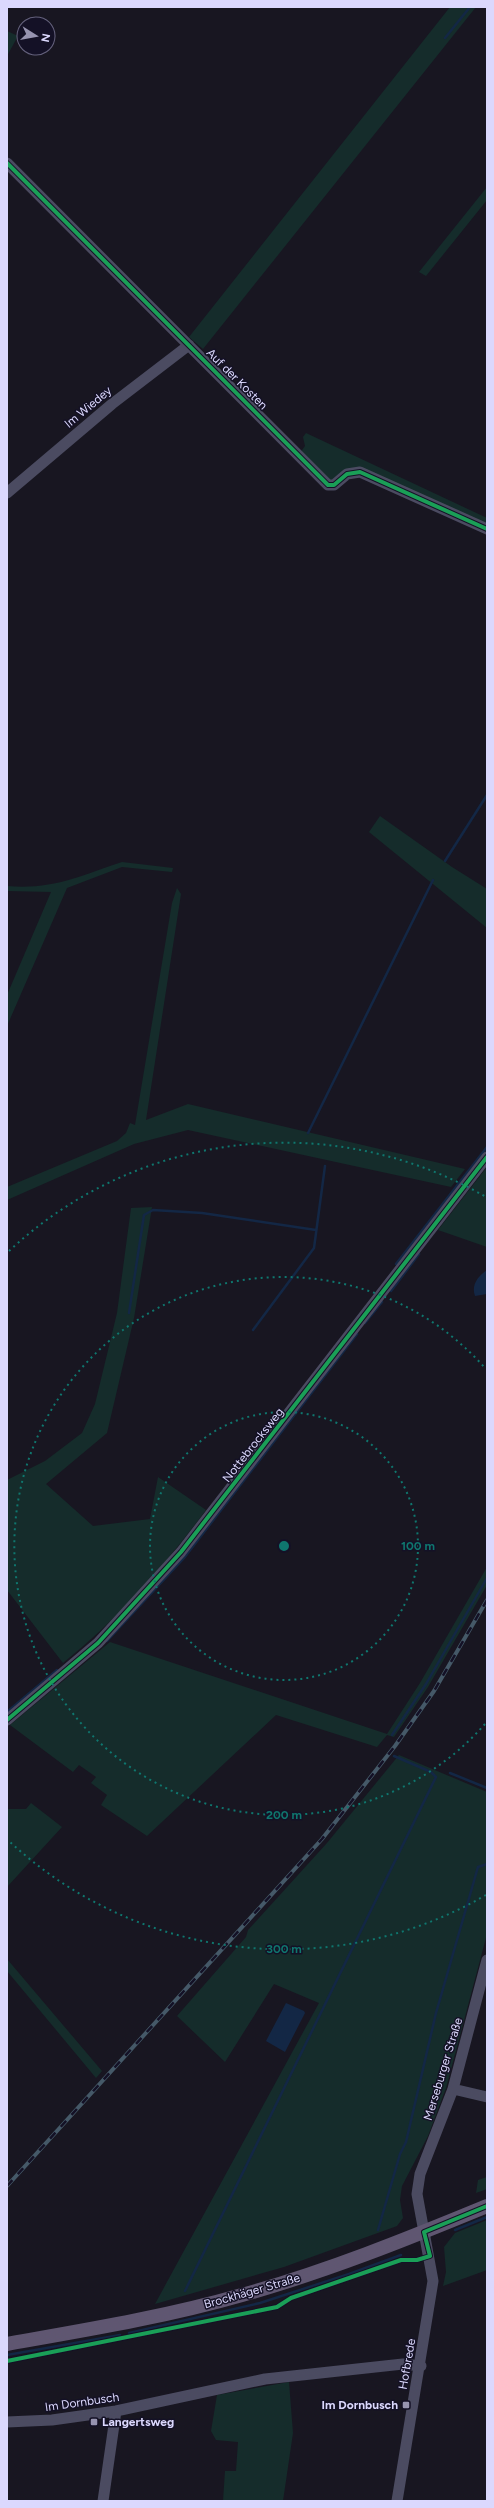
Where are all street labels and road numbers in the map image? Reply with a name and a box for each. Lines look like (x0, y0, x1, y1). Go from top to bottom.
street label: Auf der Kosten (204, 346, 271, 413)
street label: Im Wiedey (62, 383, 115, 431)
street label: Nottebrocksweg (220, 1405, 286, 1485)
street label: Merseburger Straße (421, 2016, 465, 2122)
street label: Brockhäger Straße (202, 2270, 302, 2311)
street label: Hofbrede (396, 2337, 418, 2391)
street label: Im Dornbusch (44, 2390, 120, 2414)

